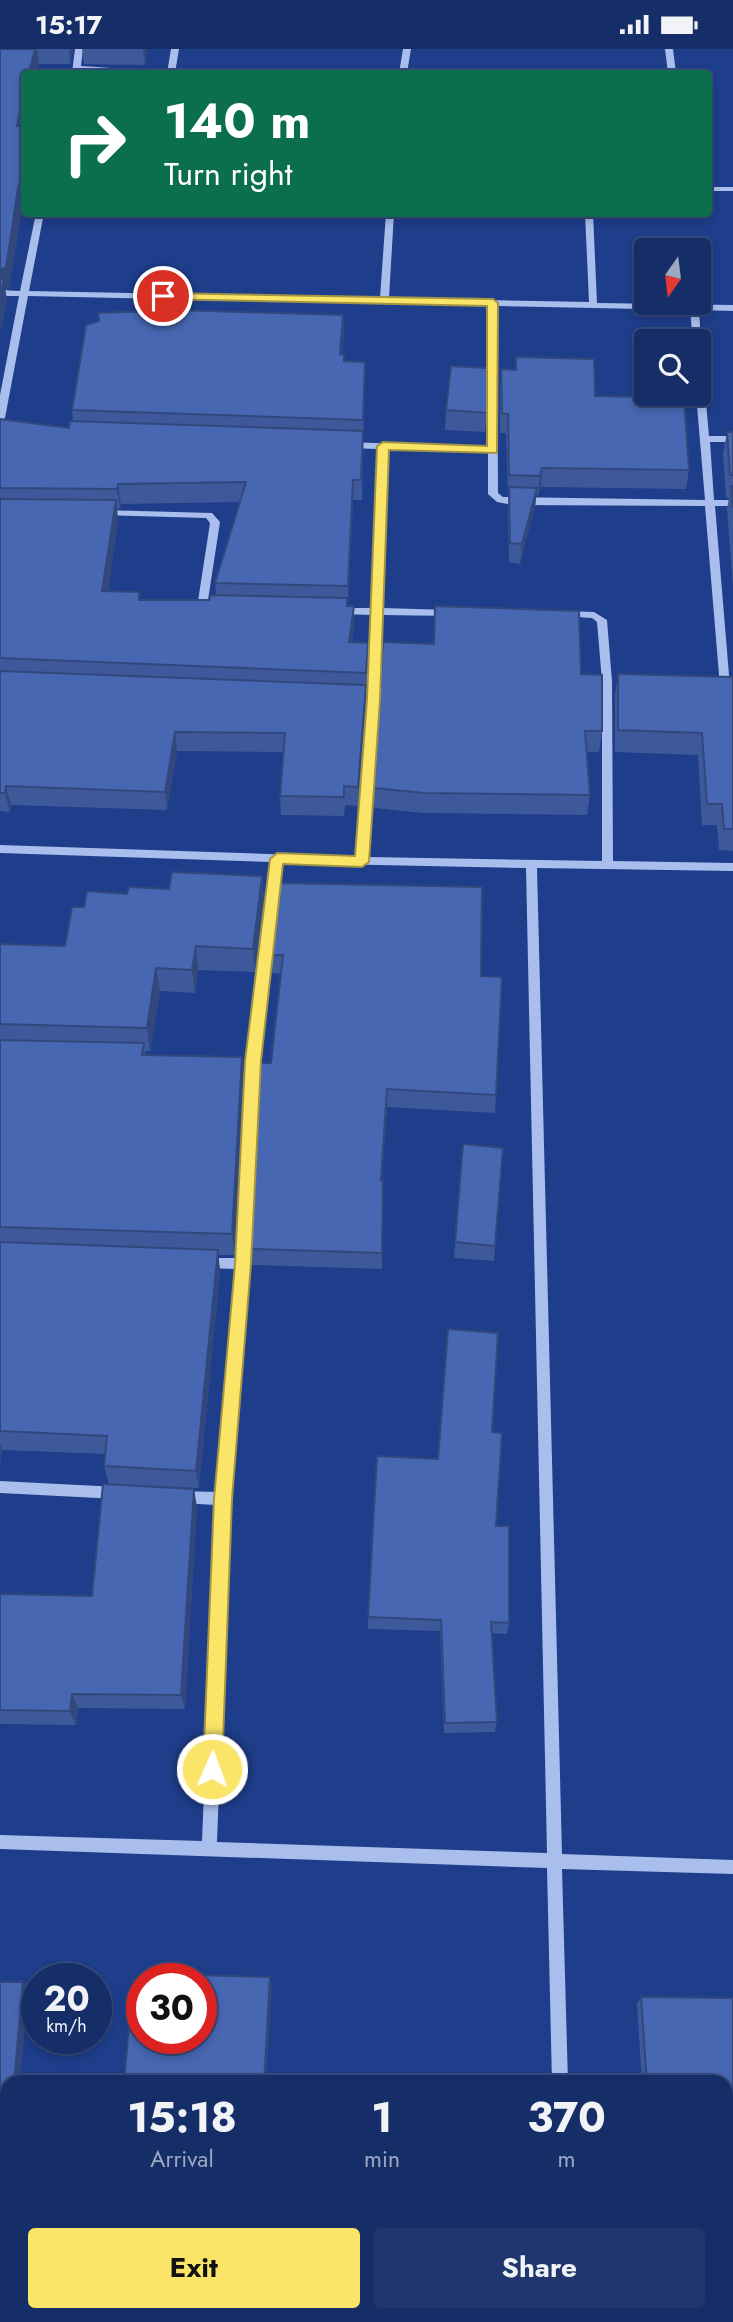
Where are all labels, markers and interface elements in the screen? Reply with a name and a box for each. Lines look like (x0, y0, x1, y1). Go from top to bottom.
text: 15:17 (35, 6, 102, 44)
text: 140 m (164, 86, 310, 156)
icon: right (49, 98, 140, 189)
text: Turn right (164, 151, 293, 197)
north arrow (634, 238, 710, 315)
map controls (634, 238, 711, 406)
pin (133, 266, 193, 326)
icon: arrive (144, 277, 182, 315)
button: search (634, 329, 711, 406)
position arrow (175, 1732, 249, 1806)
speed limit sign: 30 (126, 1963, 217, 2054)
text: 20 (43, 1974, 90, 2024)
text: km/h (46, 2013, 87, 2039)
text: 15:18 (127, 2087, 237, 2148)
text: 1 (371, 2087, 393, 2148)
text: 370 (527, 2087, 606, 2148)
text: Arrival (150, 2142, 214, 2176)
text: min (364, 2142, 400, 2176)
text: m (558, 2142, 576, 2176)
button: Exit (28, 2228, 360, 2308)
button: Share (374, 2228, 705, 2308)

